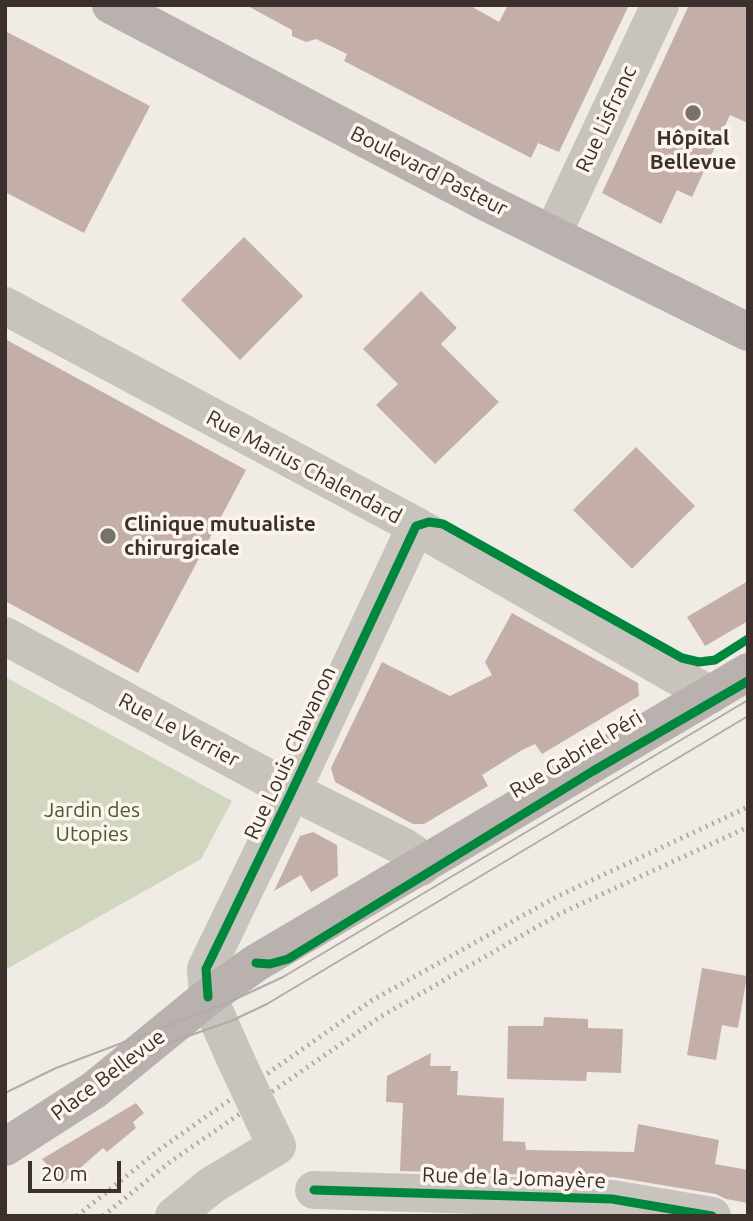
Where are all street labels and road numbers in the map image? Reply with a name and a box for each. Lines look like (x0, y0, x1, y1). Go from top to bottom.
street label: Rue Lisfranc (570, 62, 642, 176)
street label: Boulevard Pasteur (346, 121, 512, 221)
street label: Rue Marius Chalendard (202, 405, 406, 529)
street label: Rue Louis Chavanon (239, 662, 341, 844)
street label: Rue Le Verrier (114, 688, 244, 772)
street label: Rue Gabriel Péri (505, 705, 647, 803)
street label: Place Bellevue (46, 1024, 170, 1126)
street label: Rue de la Jomayère (422, 1162, 606, 1194)

